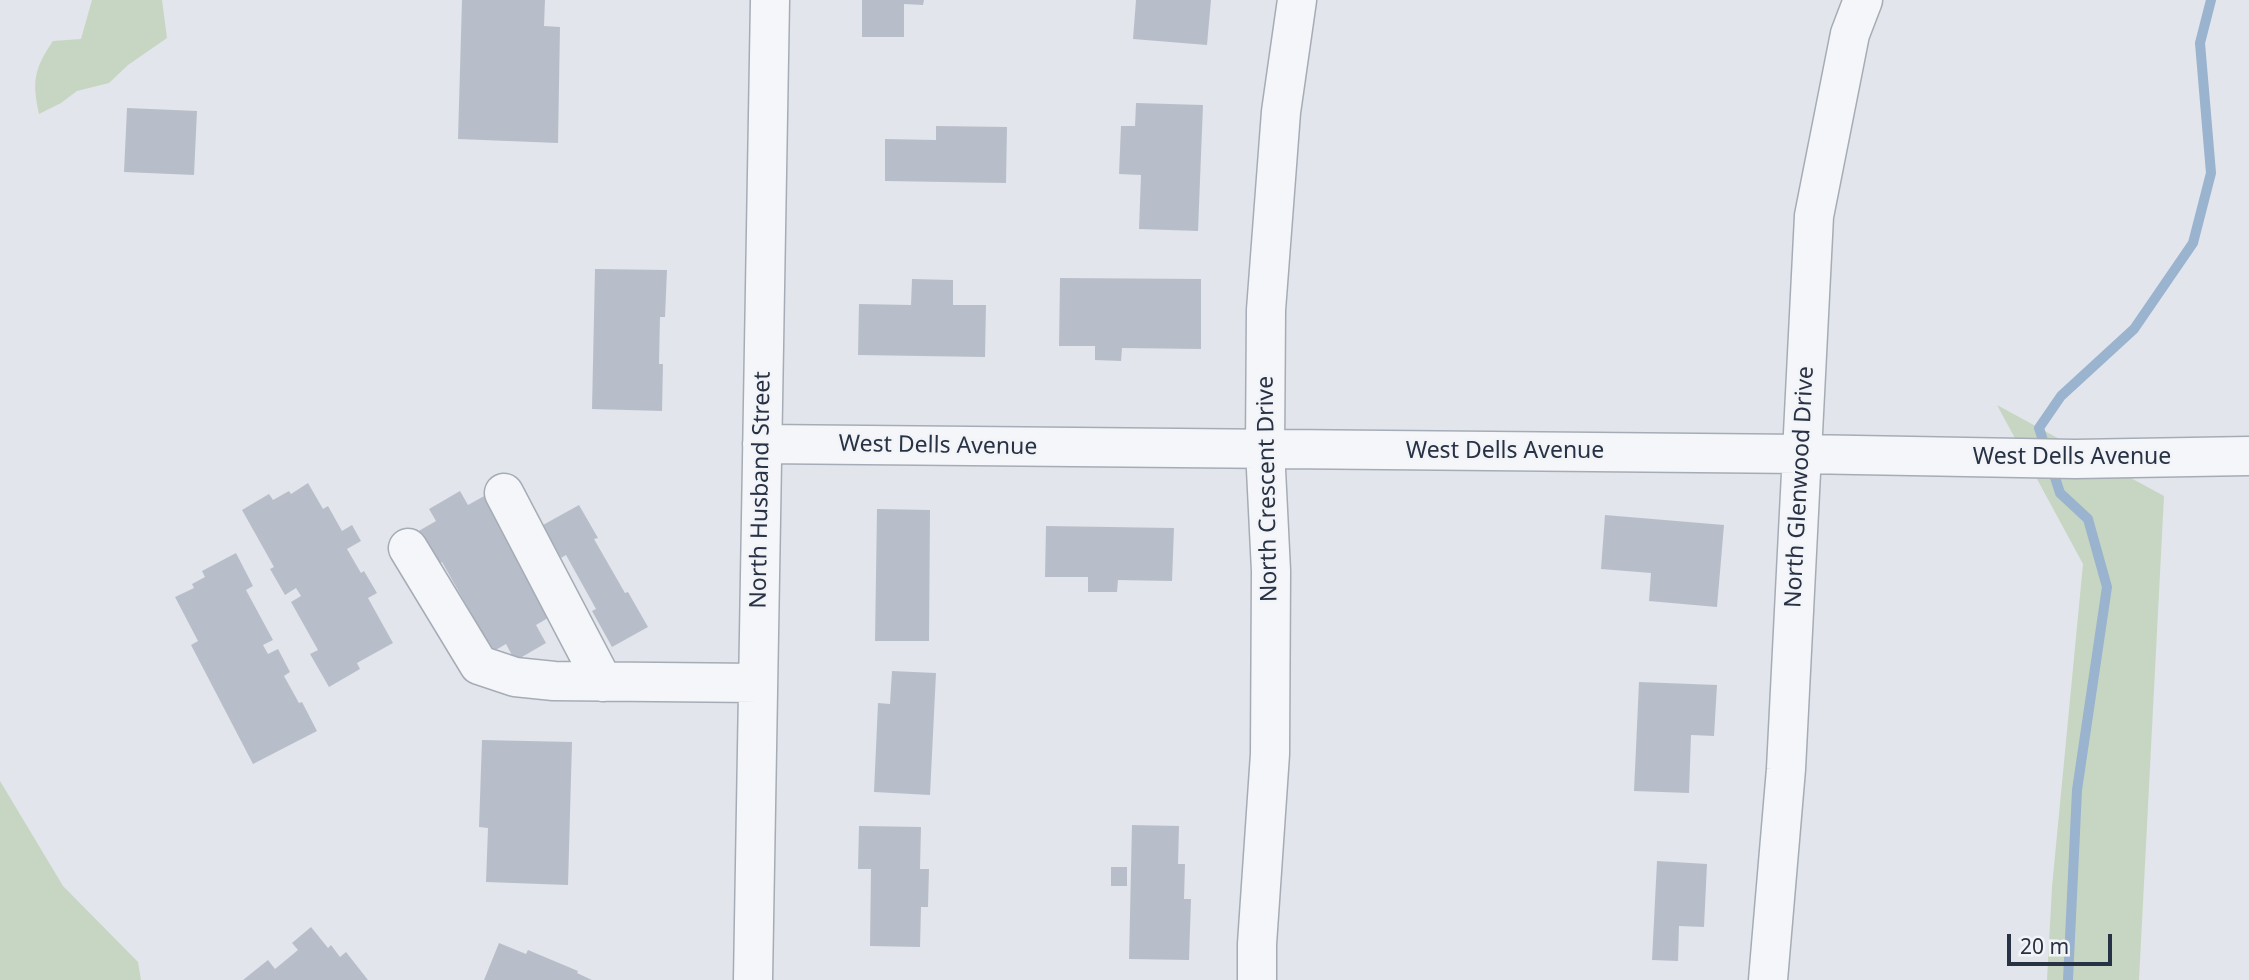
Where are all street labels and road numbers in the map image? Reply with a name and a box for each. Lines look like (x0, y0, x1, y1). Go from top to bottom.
street label: North Glenwood Drive (1780, 365, 1820, 609)
street label: North Husband Street (745, 371, 777, 609)
street label: North Crescent Drive (1252, 376, 1284, 602)
street label: West Dells Avenue (838, 430, 1038, 462)
street label: West Dells Avenue (1406, 437, 1604, 465)
street label: West Dells Avenue (1973, 443, 2171, 471)

